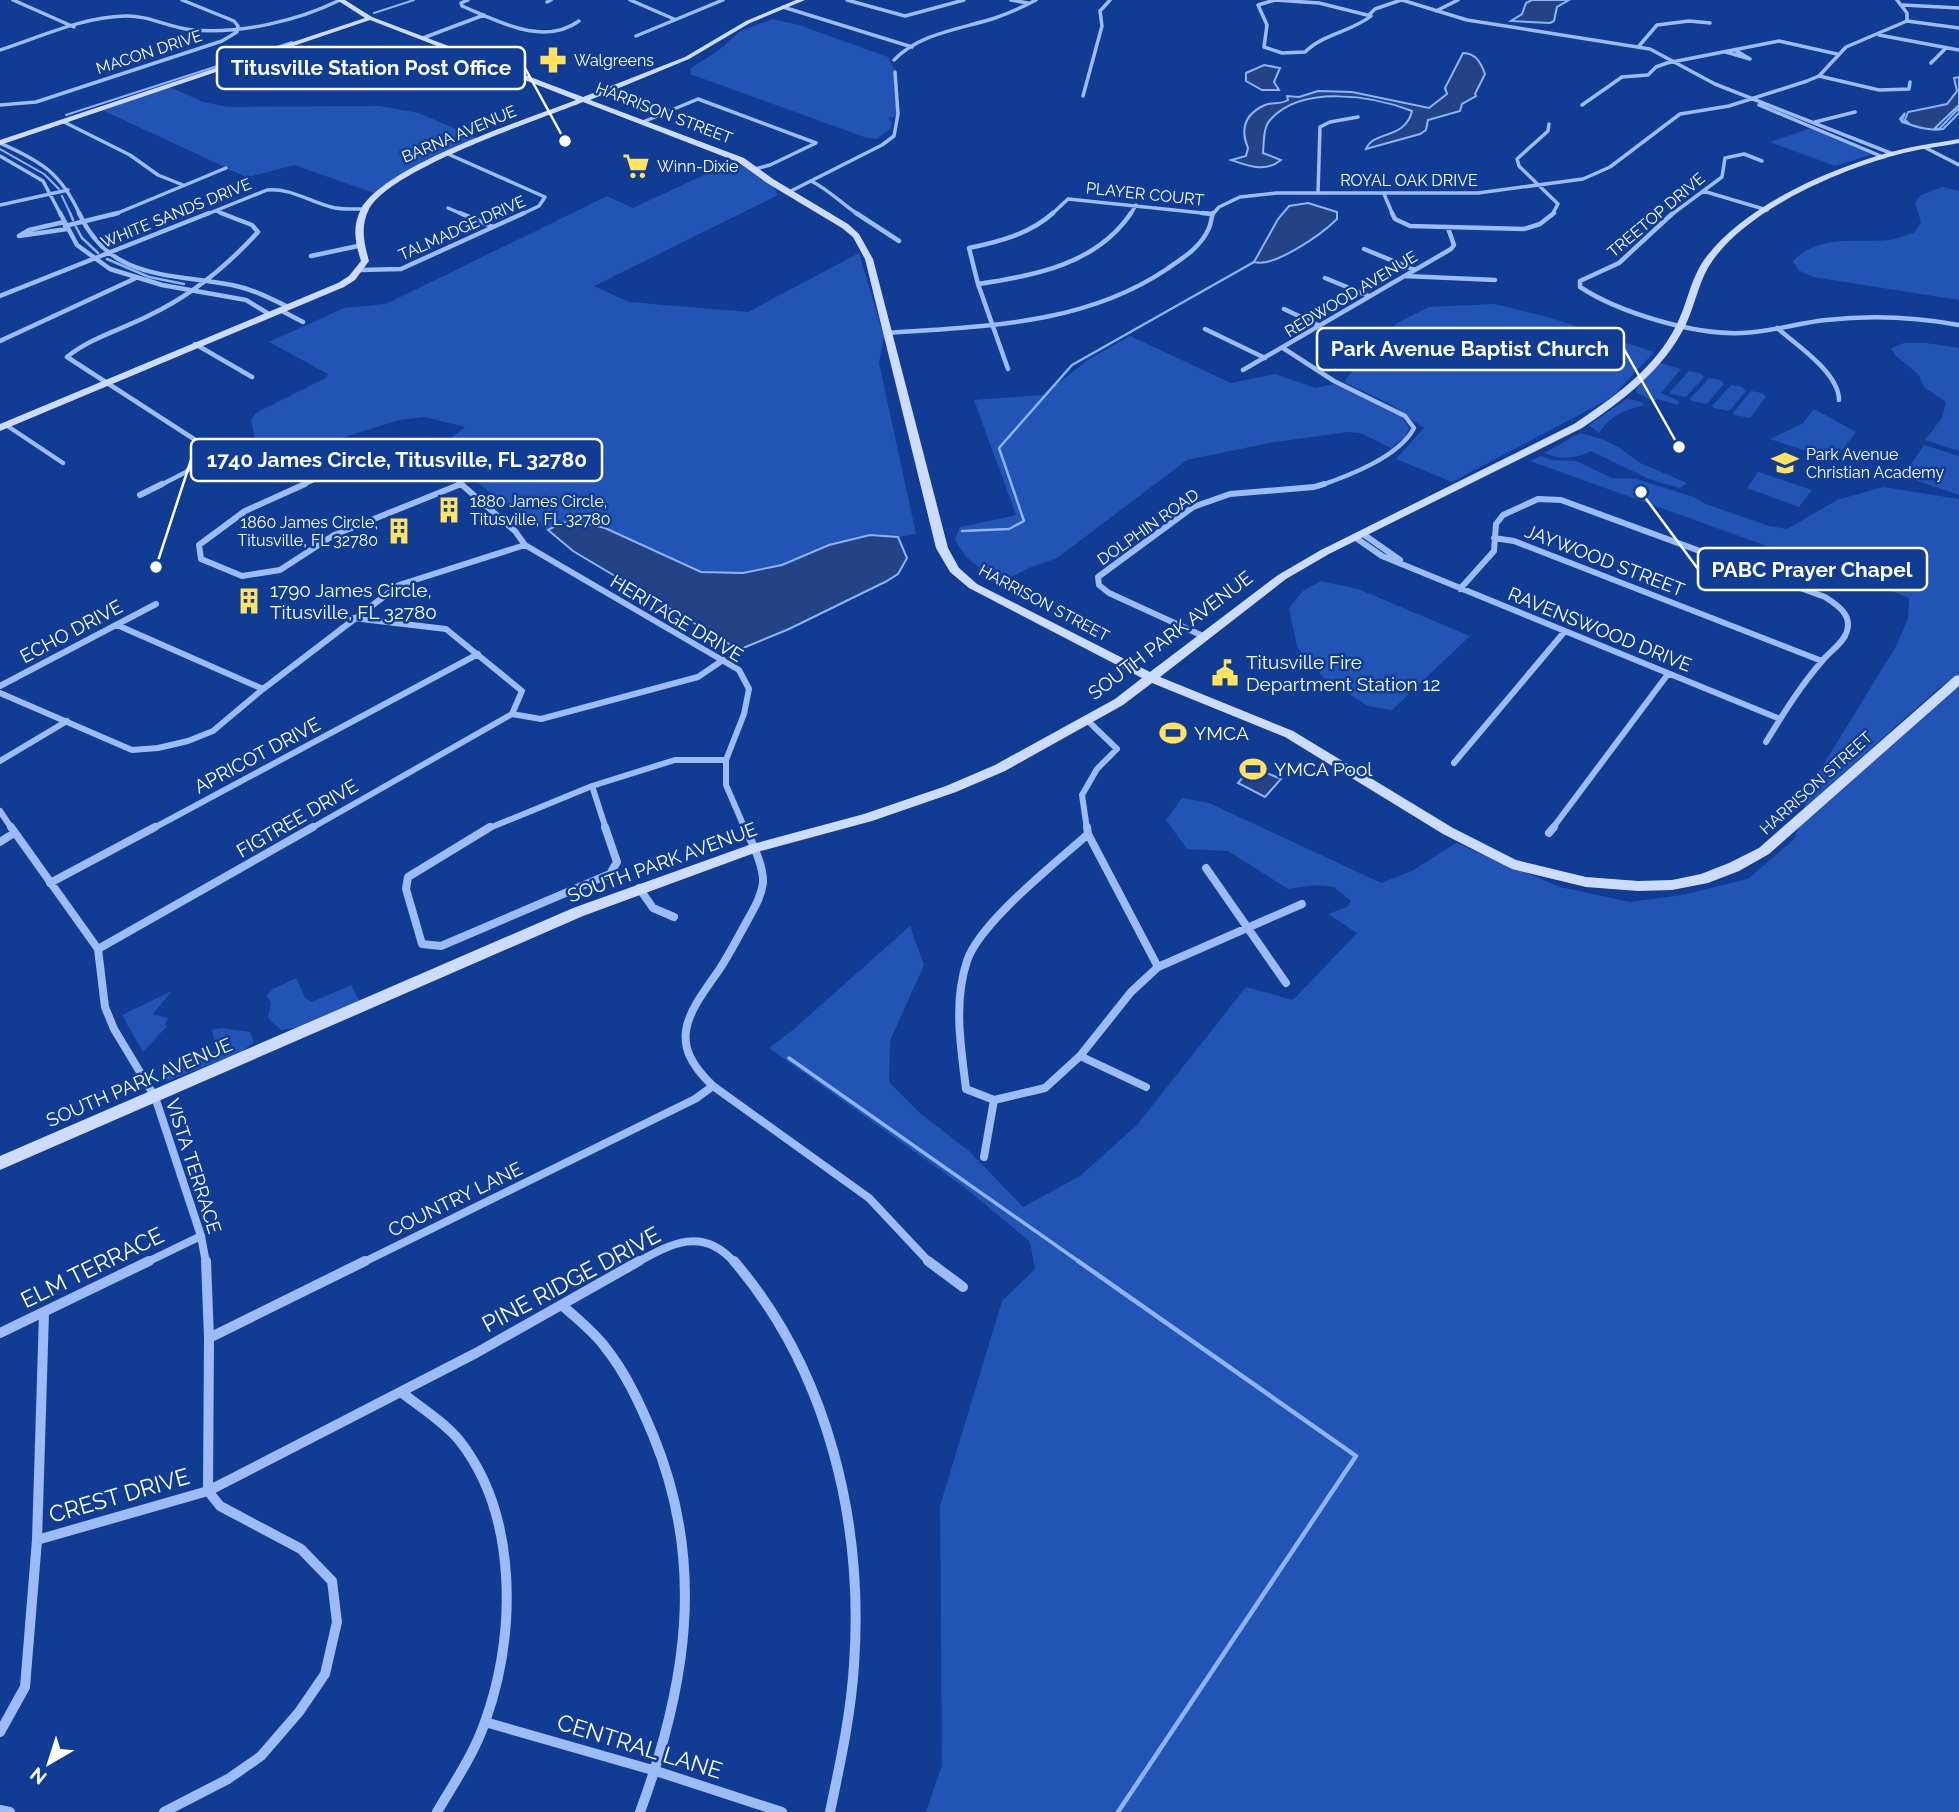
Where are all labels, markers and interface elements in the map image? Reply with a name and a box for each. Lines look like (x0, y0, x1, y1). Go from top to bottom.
street label: MACON DRIVE (94, 26, 205, 78)
pharmacy icon: Walgreens (538, 45, 568, 75)
callout: Titusville Station Post Office (217, 47, 525, 89)
place label: Walgreens (574, 51, 654, 70)
text: Titusville Station Post Office (231, 55, 512, 80)
street label: HARRISON STREET (593, 78, 735, 148)
street label: BARNA AVENUE (399, 101, 519, 167)
supermarket icon: Winn-Dixie (621, 151, 651, 181)
place label: Winn-Dixie (657, 157, 739, 176)
street label: TREETOP DRIVE (1603, 169, 1709, 261)
street label: ROYAL OAK DRIVE (1340, 171, 1478, 190)
street label: WHITE SANDS DRIVE (98, 174, 254, 252)
street label: PLAYER COURT (1085, 178, 1205, 210)
street label: TALMADGE DRIVE (396, 191, 529, 265)
street label: REDWOOD AVENUE (1281, 247, 1421, 341)
callout: Park Avenue Baptist Church (1317, 328, 1624, 370)
text: Park Avenue Baptist Church (1331, 336, 1609, 361)
callout: 1740 James Circle, Titusville, FL 32780 (191, 439, 602, 481)
place label: Park Avenue Christian Academy (1806, 445, 1945, 482)
text: 1740 James Circle, Titusville, FL 32780 (207, 447, 587, 472)
school or university icon: Park Avenue Christian Academy (1770, 448, 1800, 478)
street label: DOLPHIN ROAD (1094, 485, 1202, 569)
place label: 1880 James Circle, Titusville, FL 32780 (470, 492, 611, 529)
building icon: 1880 James Circle, Titusville, FL 32780 (434, 495, 464, 525)
place label: 1860 James Circle, Titusville, FL 32780 (237, 513, 378, 550)
building icon: 1860 James Circle, Titusville, FL 32780 (384, 516, 414, 546)
street label: JAYWOOD STREET (1522, 519, 1688, 601)
callout: PABC Prayer Chapel (1698, 548, 1927, 590)
text: PABC Prayer Chapel (1712, 557, 1913, 582)
street label: HARRISON STREET (976, 561, 1113, 645)
street label: SOUTH PARK AVENUE (1084, 566, 1256, 704)
street label: HERITAGE DRIVE (607, 570, 747, 666)
place label: 1790 James Circle, Titusville, FL 32780 (270, 579, 437, 623)
street label: RAVENSWOOD DRIVE (1505, 582, 1695, 676)
building icon: 1790 James Circle, Titusville, FL 32780 (234, 586, 264, 616)
street label: ECHO DRIVE (16, 595, 126, 667)
place label: Titusville Fire Department Station 12 (1246, 651, 1440, 695)
public building icon: Titusville Fire Department Station 12 (1210, 658, 1240, 688)
street label: APRICOT DRIVE (190, 713, 324, 797)
sports icon: YMCA (1158, 718, 1188, 748)
place label: YMCA (1194, 722, 1249, 744)
street label: HARRISON STREET (1756, 727, 1876, 839)
sports icon: YMCA Pool (1238, 754, 1268, 784)
place label: YMCA Pool (1274, 758, 1373, 780)
street label: FIGTREE DRIVE (232, 774, 362, 862)
street label: SOUTH PARK AVENUE (564, 818, 760, 906)
street label: SOUTH PARK AVENUE (43, 1033, 235, 1131)
street label: VISTA TERRACE (162, 1096, 226, 1236)
street label: COUNTRY LANE (384, 1157, 526, 1241)
street label: ELM TERRACE (16, 1221, 168, 1313)
street label: PINE RIDGE DRIVE (477, 1221, 665, 1337)
street label: CREST DRIVE (46, 1462, 192, 1528)
street label: CENTRAL LANE (554, 1708, 726, 1784)
north arrow (14, 1728, 84, 1798)
text: N (26, 1763, 51, 1789)

